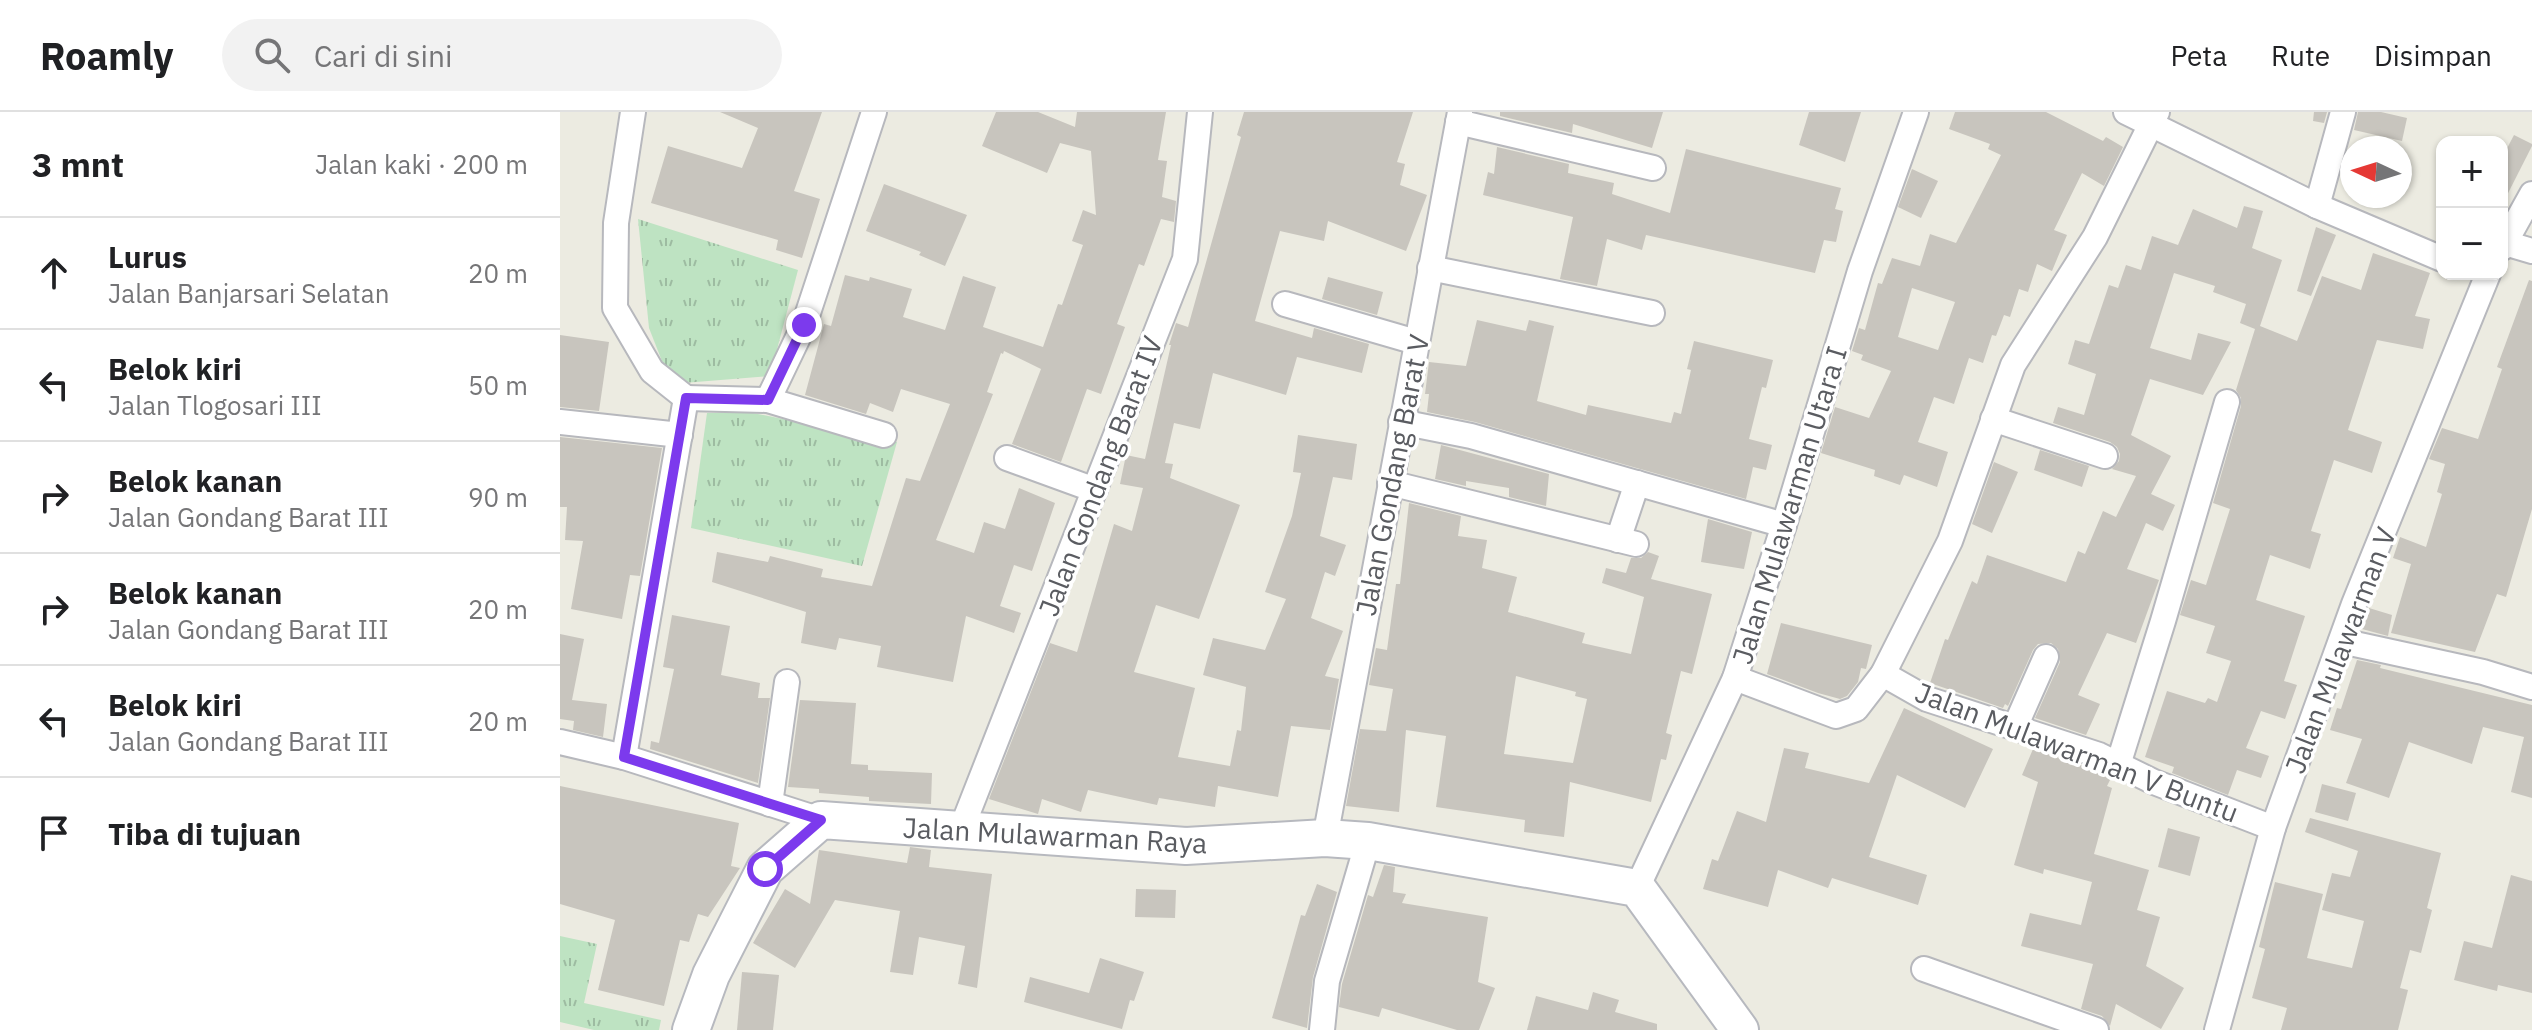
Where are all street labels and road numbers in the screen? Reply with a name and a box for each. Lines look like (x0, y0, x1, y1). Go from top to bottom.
street label: Jalan Gondang Barat IV (1030, 331, 1170, 621)
street label: Jalan Gondang Barat V (1347, 331, 1437, 619)
street label: Jalan Mulawarman Utara I (1723, 342, 1855, 668)
street label: Jalan Mulawarman V (2276, 522, 2404, 778)
street label: Jalan Mulawarman V Buntu (1910, 673, 2244, 831)
street label: Jalan Mulawarman Raya (902, 809, 1208, 861)

